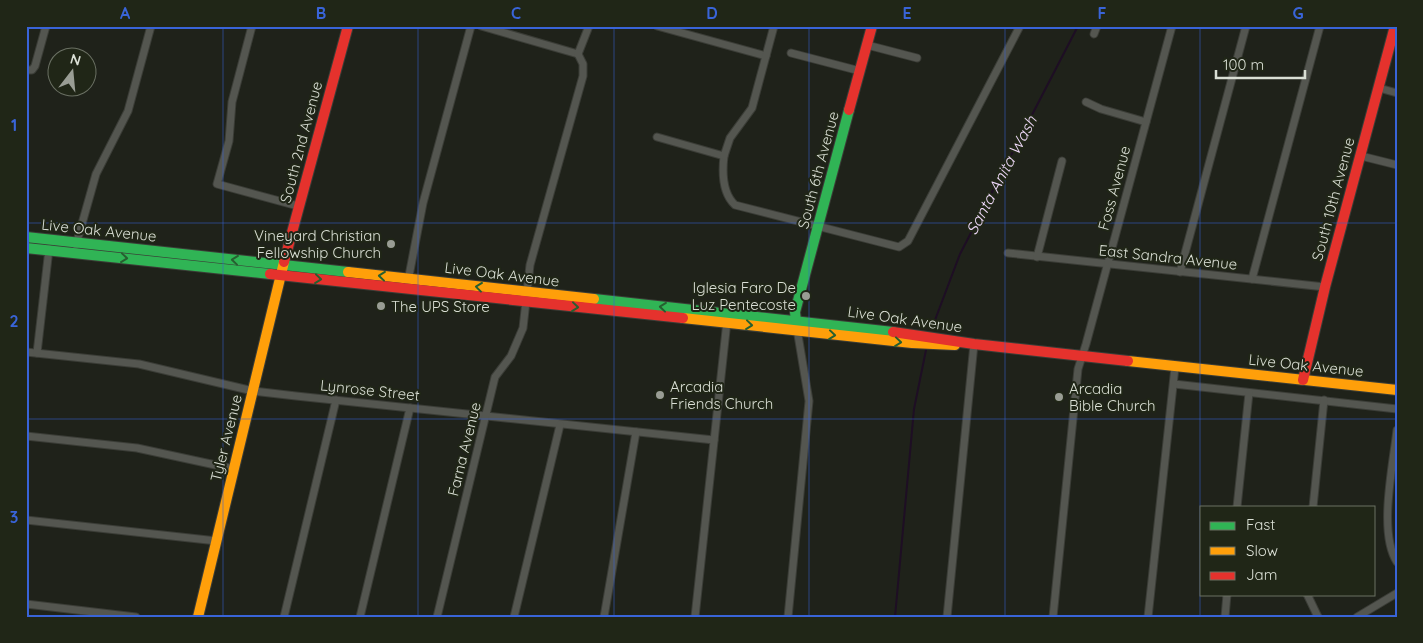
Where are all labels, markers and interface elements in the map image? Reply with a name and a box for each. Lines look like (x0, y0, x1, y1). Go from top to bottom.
text: A (120, 3, 131, 23)
text: B (316, 3, 326, 23)
text: C (511, 3, 521, 23)
text: D (706, 3, 718, 23)
text: E (902, 3, 912, 23)
text: F (1098, 3, 1107, 23)
text: G (1292, 3, 1304, 23)
north arrow (48, 48, 98, 98)
scale bar (1216, 48, 1304, 80)
text: N (68, 49, 83, 70)
text: 100 m (1223, 55, 1264, 74)
street label: South 2nd Avenue (276, 79, 326, 205)
street label: South 6th Avenue (793, 109, 843, 231)
water label: Santa Anita Wash (961, 111, 1041, 238)
text: 1 (11, 115, 17, 135)
street label: South 10th Avenue (1307, 135, 1359, 263)
street label: Foss Avenue (1094, 144, 1134, 232)
street label: Live Oak Avenue (41, 215, 157, 245)
place label: Vineyard Christian Fellowship Church (254, 226, 381, 262)
marker: Vineyard Christian Fellowship Church (385, 238, 397, 250)
street label: East Sandra Avenue (1098, 240, 1238, 274)
one-way arrow (120, 252, 128, 263)
one-way arrow (230, 255, 238, 266)
street label: Live Oak Avenue (443, 258, 561, 290)
one-way arrow (377, 271, 385, 282)
one-way arrow (314, 273, 322, 284)
place label: Iglesia Faro De Luz Pentecoste (691, 278, 796, 314)
one-way arrow (475, 282, 483, 293)
marker: Iglesia Faro De Luz Pentecoste (800, 290, 812, 302)
place label: The UPS Store (391, 297, 490, 316)
marker: The UPS Store (375, 300, 387, 312)
one-way arrow (571, 301, 579, 312)
one-way arrow (658, 302, 666, 313)
street label: Live Oak Avenue (846, 302, 964, 336)
text: 2 (9, 311, 19, 331)
one-way arrow (745, 320, 753, 331)
one-way arrow (828, 329, 836, 340)
one-way arrow (894, 336, 902, 347)
street label: Live Oak Avenue (1248, 350, 1364, 380)
street label: Lynrose Street (319, 375, 421, 405)
place label: Arcadia Friends Church (670, 377, 773, 413)
place label: Arcadia Bible Church (1069, 379, 1156, 415)
marker: Arcadia Friends Church (654, 389, 666, 401)
marker: Arcadia Bible Church (1053, 391, 1065, 403)
street label: Tyler Avenue (206, 392, 246, 484)
street label: Farna Avenue (443, 400, 485, 498)
legend (1200, 506, 1376, 596)
text: 3 (10, 507, 18, 527)
text: Fast (1246, 515, 1275, 534)
text: Slow (1246, 541, 1278, 560)
text: Jam (1246, 565, 1277, 584)

